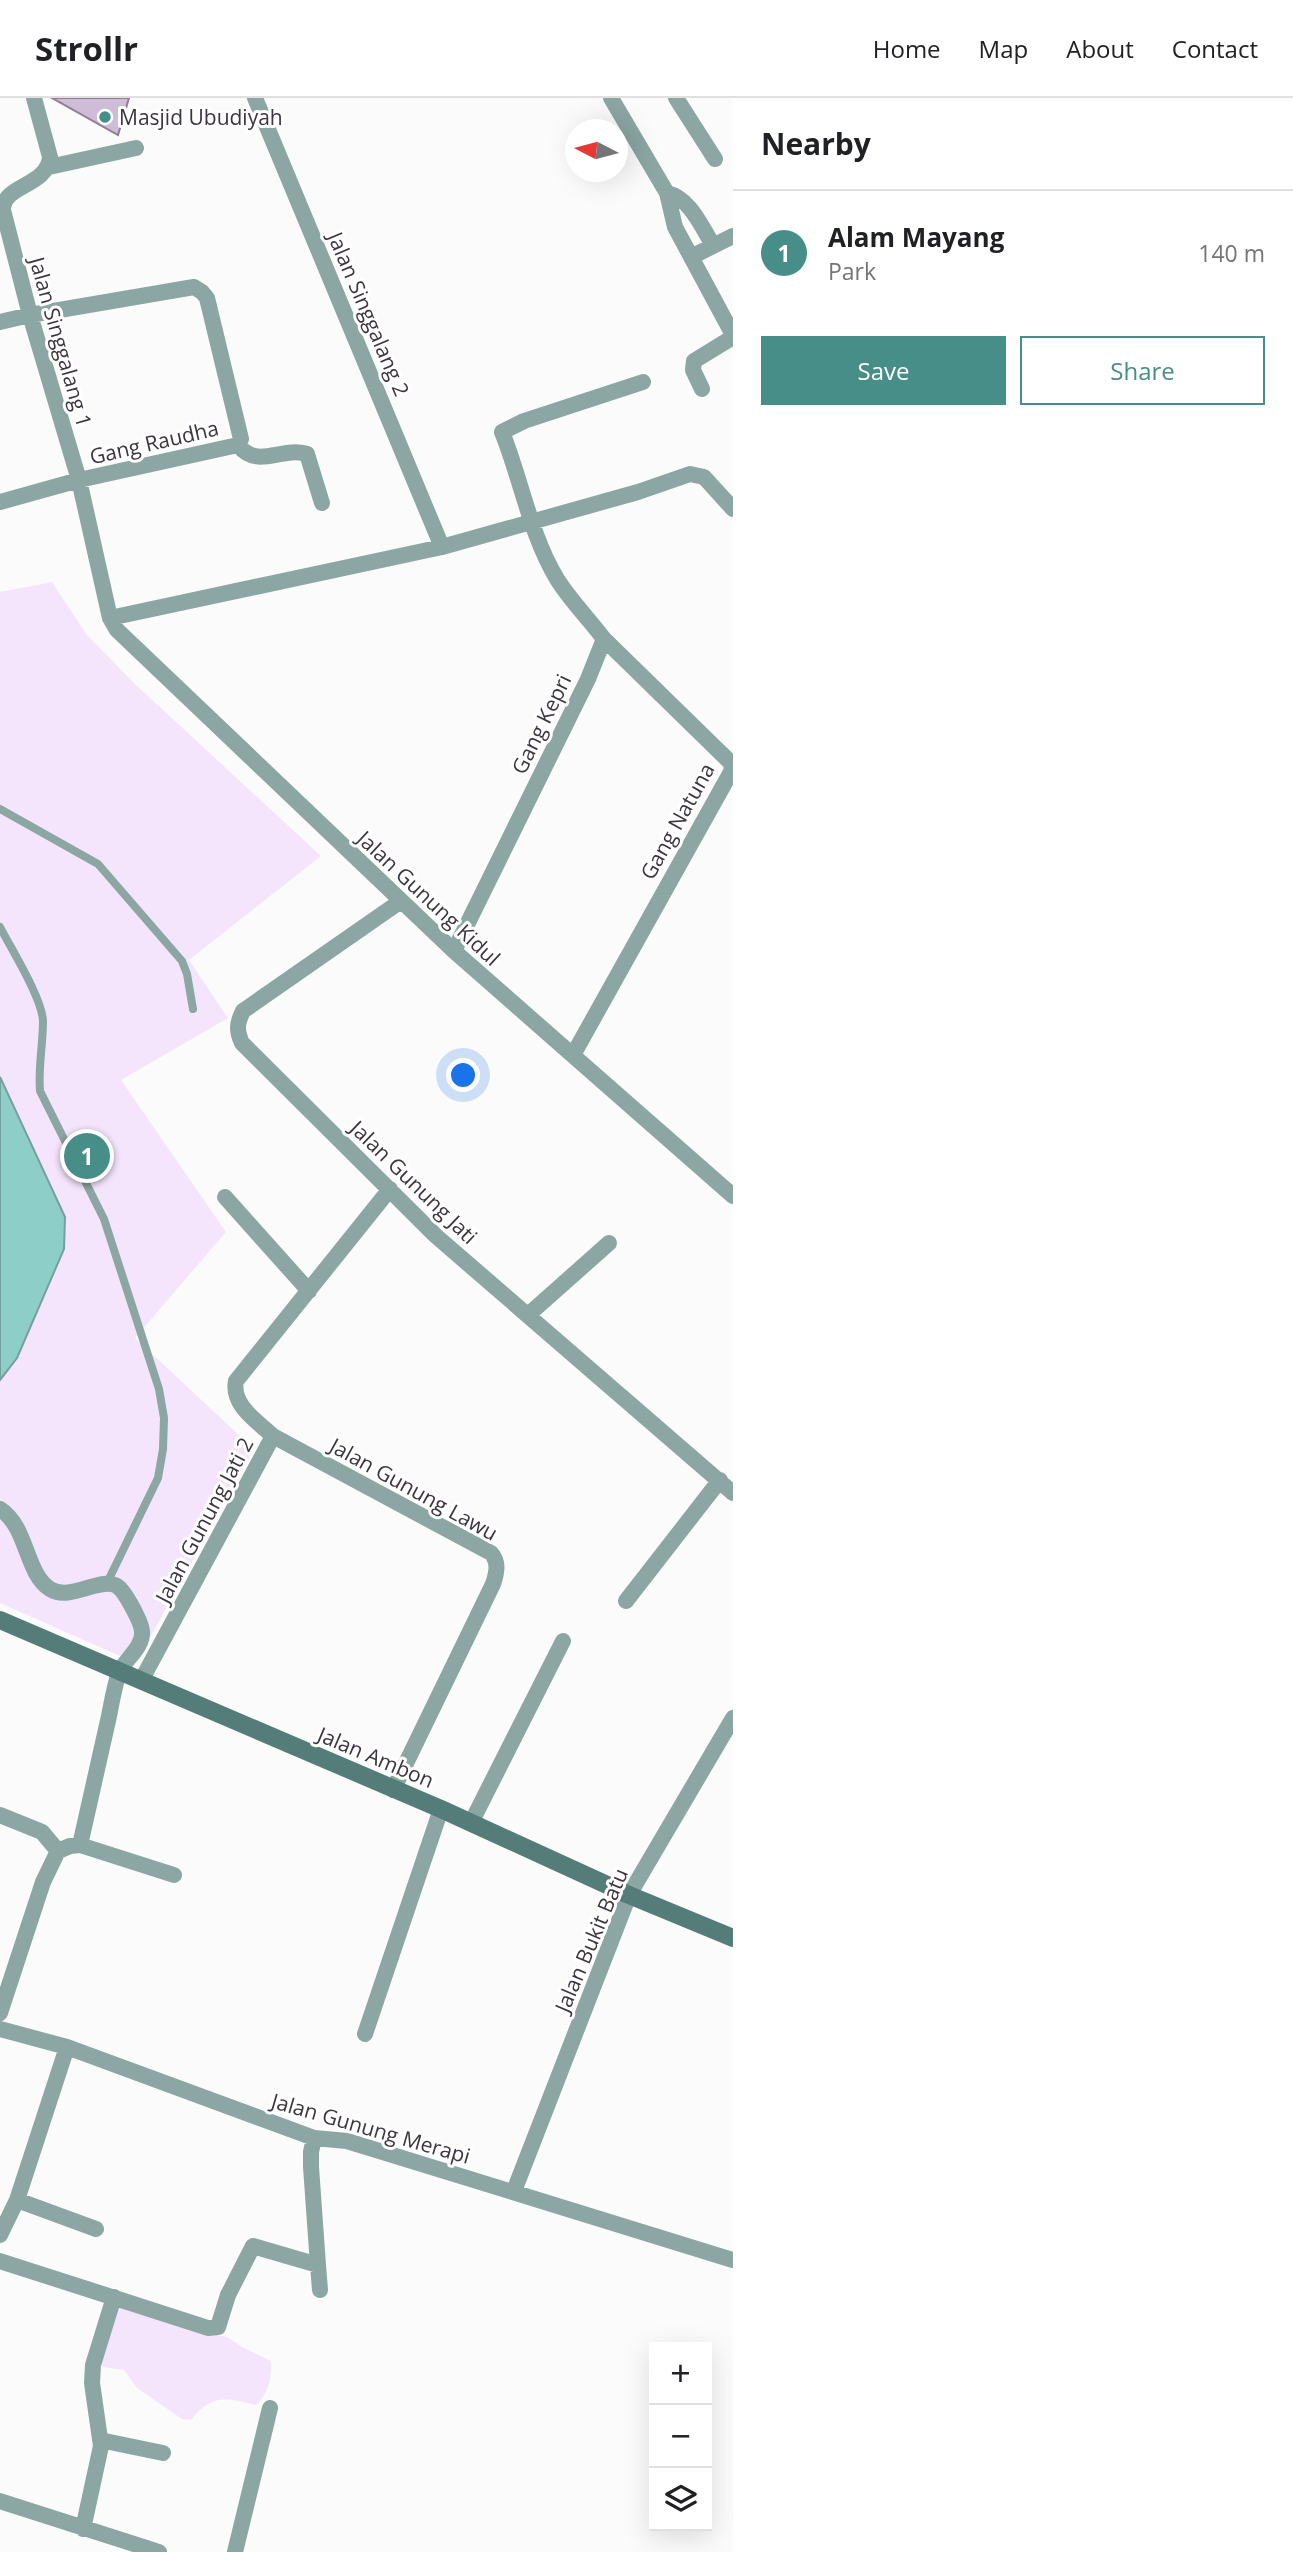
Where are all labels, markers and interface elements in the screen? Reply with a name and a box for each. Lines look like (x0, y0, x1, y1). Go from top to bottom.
text: Strollr (35, 26, 138, 71)
text: Home (873, 32, 941, 65)
text: Map (979, 32, 1028, 65)
text: About (1066, 32, 1134, 65)
text: Contact (1172, 32, 1258, 65)
place label: Masjid Ubudiyah (119, 103, 283, 131)
marker: Masjid Ubudiyah (97, 109, 113, 125)
north arrow (565, 119, 628, 182)
text: Nearby (761, 123, 871, 164)
text: Alam Mayang (828, 219, 1004, 255)
street label: Jalan Singgalang 2 (321, 226, 416, 400)
text: 1 (777, 237, 791, 269)
text: 140 m (1198, 237, 1265, 269)
street label: Jalan Singgalang 1 (23, 252, 99, 430)
text: Park (828, 255, 876, 287)
button: Save (761, 336, 1006, 405)
button: Share (1020, 336, 1265, 405)
street label: Gang Raudha (87, 414, 221, 470)
street label: Gang Kepri (505, 669, 577, 779)
street label: Gang Natuna (633, 758, 721, 884)
street label: Jalan Gunung Kidul (350, 823, 506, 971)
your location (446, 1058, 480, 1092)
street label: Jalan Gunung Jati (343, 1113, 484, 1250)
pin: 1 (64, 1130, 110, 1182)
street label: Jalan Gunung Lawu (323, 1430, 503, 1547)
street label: Jalan Gunung Jati 2 (148, 1432, 260, 1609)
street label: Jalan Ambon (312, 1719, 438, 1794)
street label: Jalan Bukit Batu (547, 1864, 634, 2018)
street label: Jalan Gunung Merapi (267, 2086, 474, 2170)
map controls (649, 2342, 712, 2531)
button: + (649, 2342, 712, 2405)
button: − (649, 2405, 712, 2468)
button: layers (649, 2468, 712, 2531)

